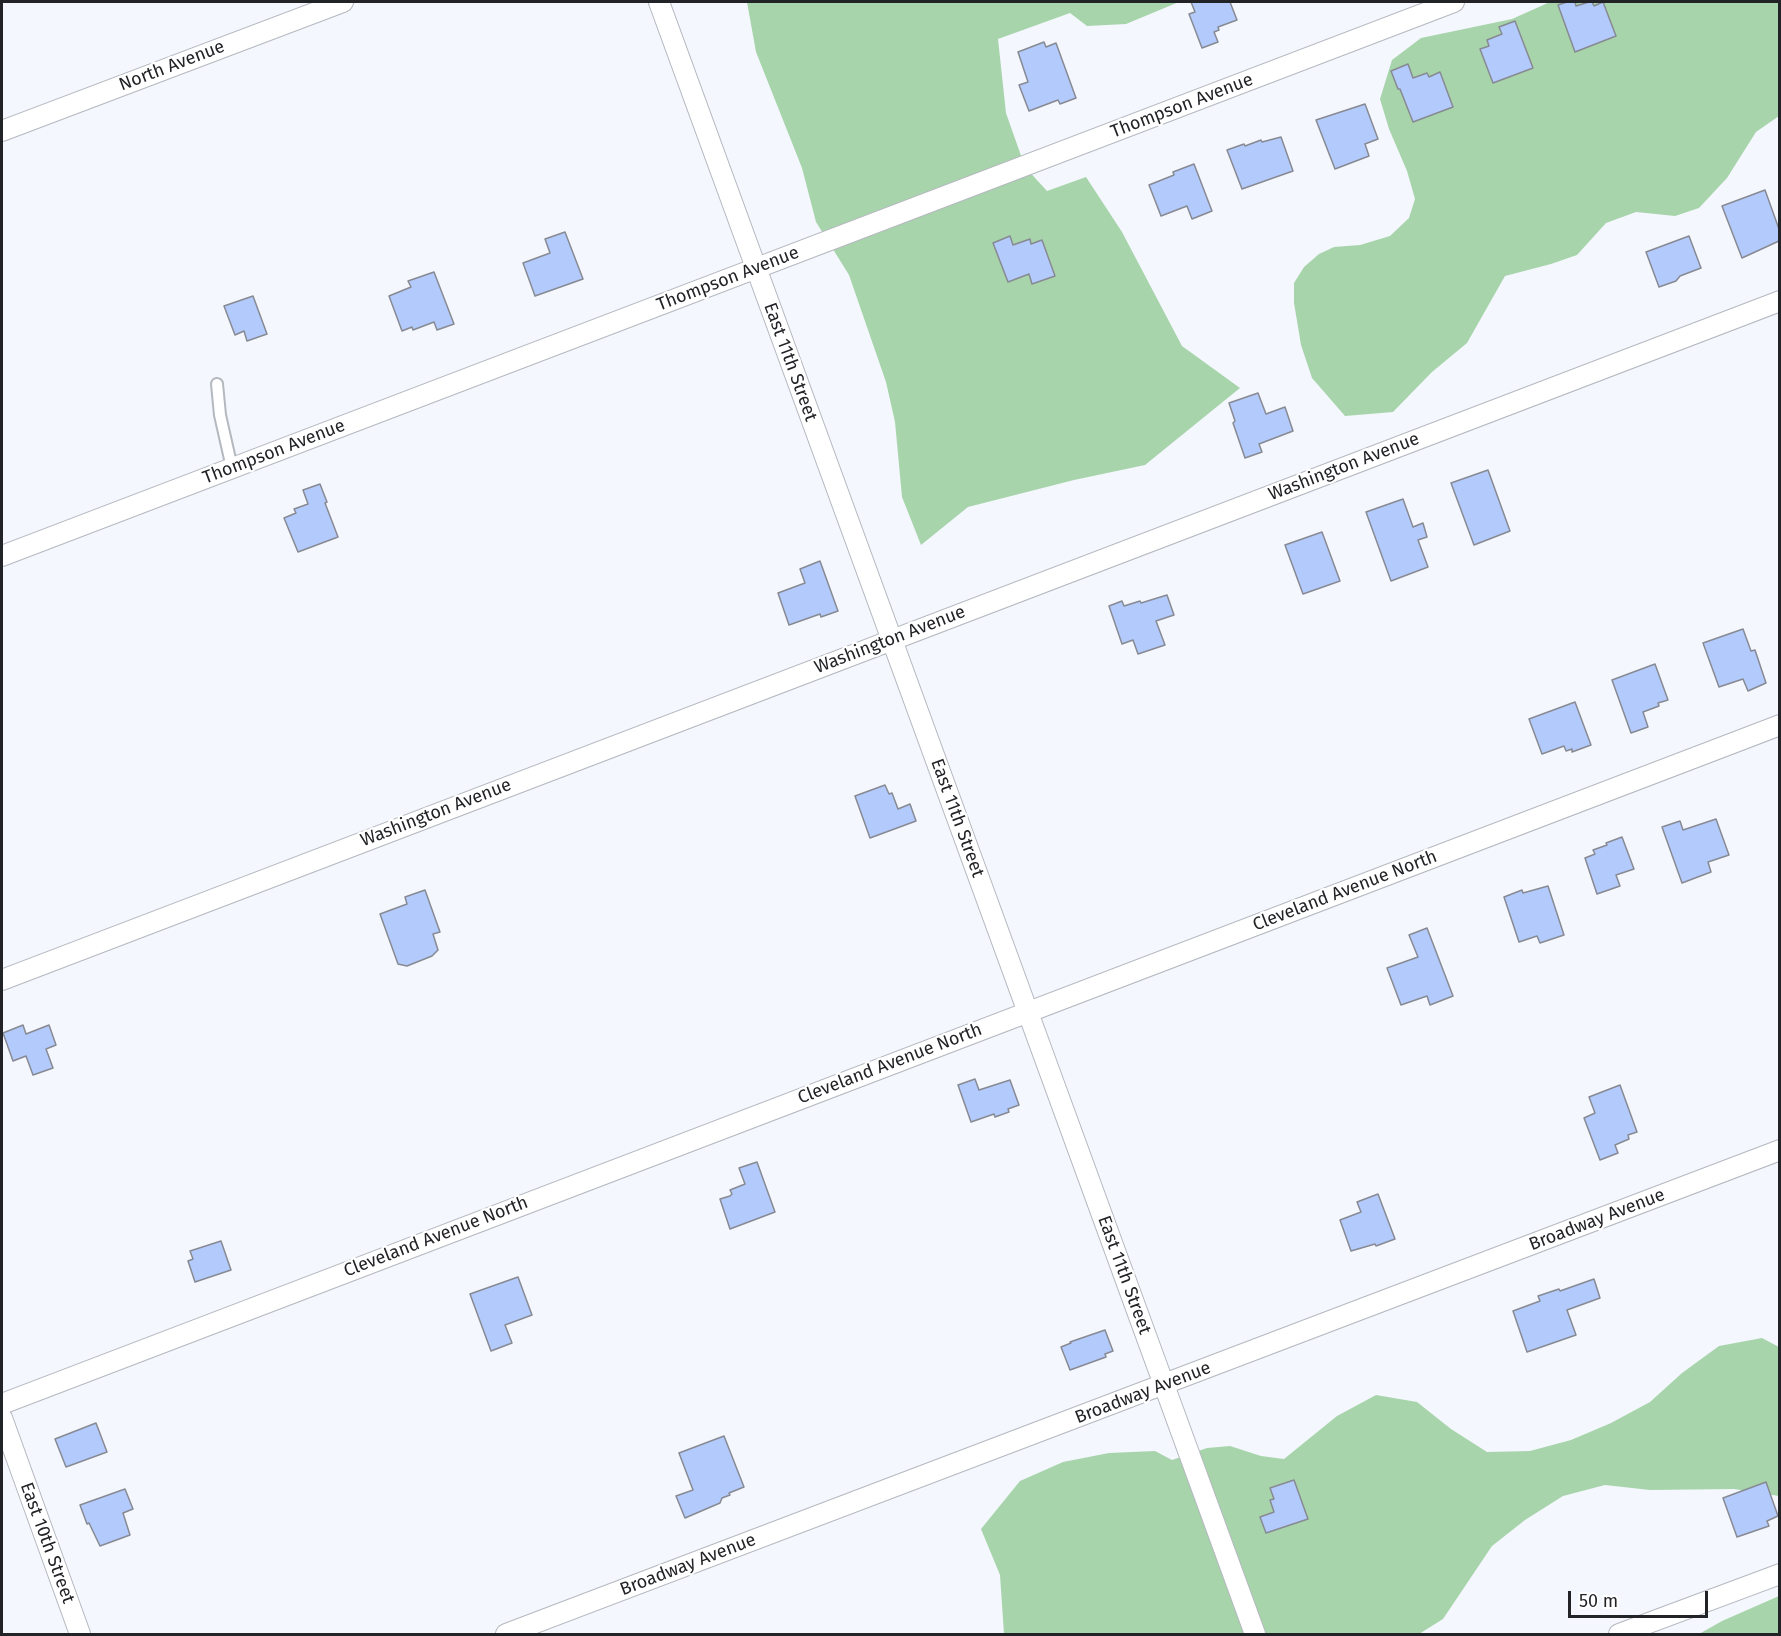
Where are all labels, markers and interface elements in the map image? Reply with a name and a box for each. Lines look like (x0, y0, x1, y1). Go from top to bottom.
street label: North Avenue (116, 36, 228, 96)
street label: Thompson Avenue (1108, 69, 1256, 143)
street label: Thompson Avenue (654, 242, 802, 316)
street label: East 11th Street (759, 300, 821, 424)
street label: Thompson Avenue (200, 415, 348, 489)
street label: Washington Avenue (1266, 428, 1422, 506)
street label: Washington Avenue (812, 601, 968, 679)
street label: East 11th Street (926, 756, 988, 880)
street label: Washington Avenue (358, 774, 514, 852)
street label: Cleveland Avenue North (1250, 846, 1440, 936)
street label: Cleveland Avenue North (795, 1019, 985, 1109)
street label: Broadway Avenue (1526, 1184, 1668, 1256)
street label: Cleveland Avenue North (341, 1192, 531, 1282)
street label: East 11th Street (1093, 1213, 1155, 1337)
street label: Broadway Avenue (1072, 1357, 1214, 1429)
street label: East 10th Street (15, 1480, 79, 1606)
street label: Broadway Avenue (617, 1529, 759, 1601)
scale bar (1571, 1579, 1710, 1617)
text: 50 m (1579, 1590, 1618, 1612)

